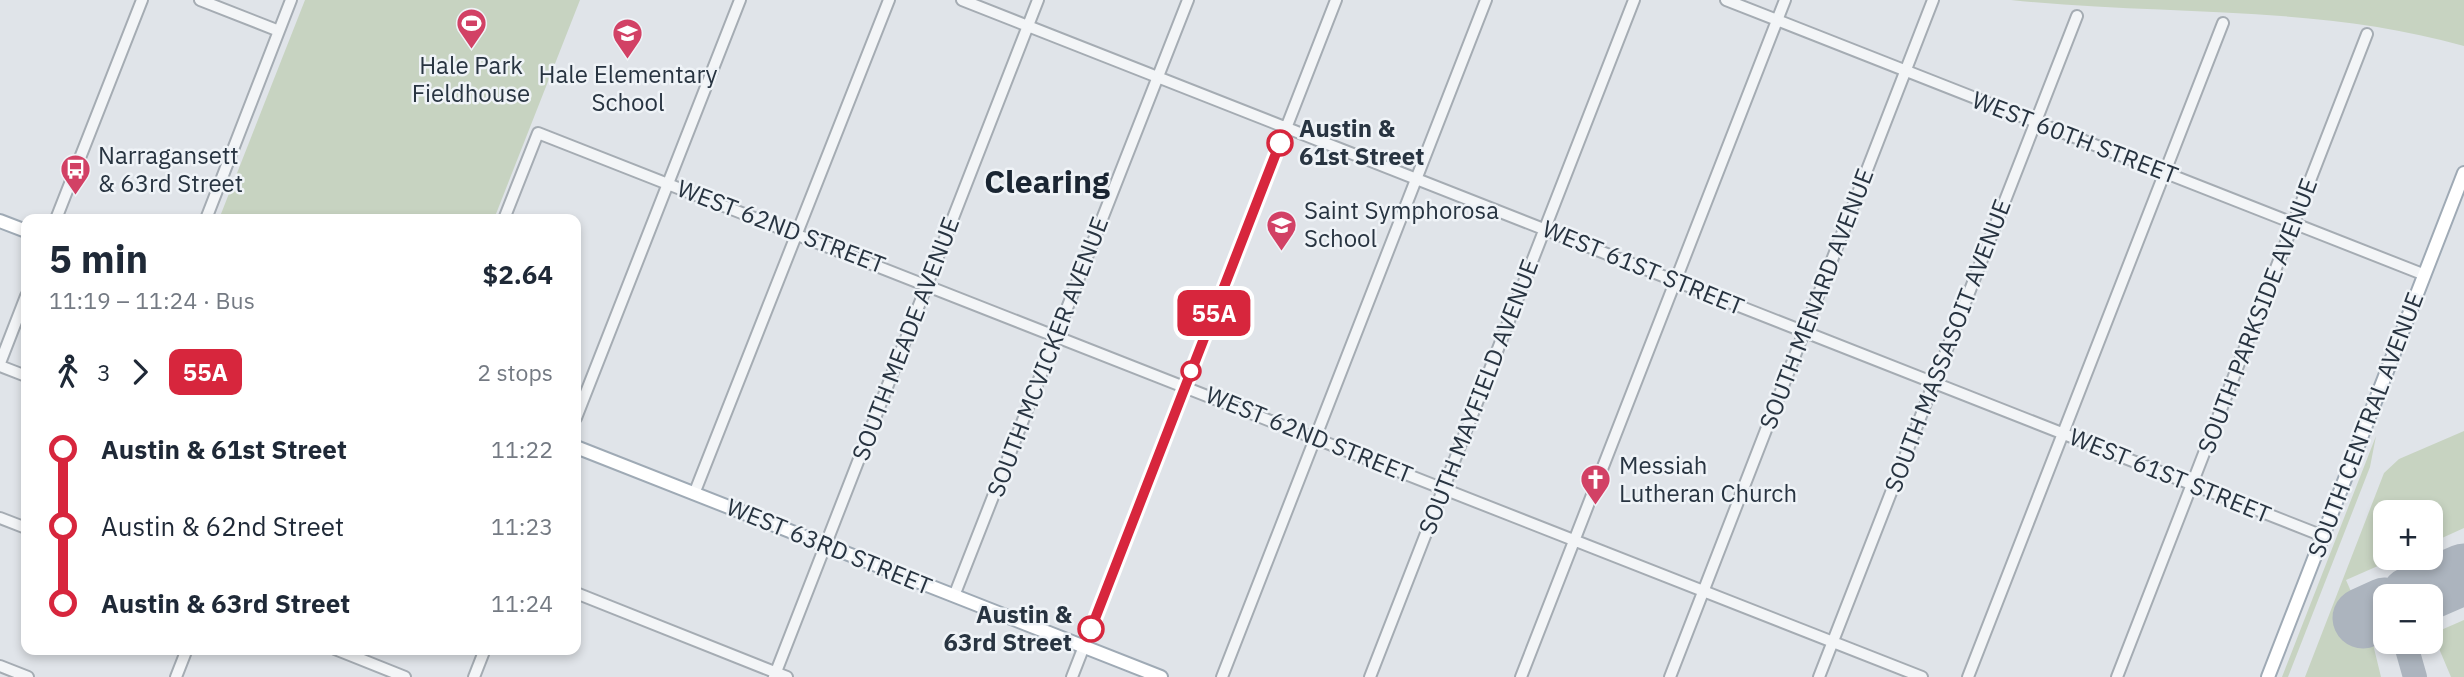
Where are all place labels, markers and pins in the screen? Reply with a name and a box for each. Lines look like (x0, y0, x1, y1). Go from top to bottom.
sports icon: Hale Park Fieldhouse (454, 7, 488, 51)
school or university icon: Hale Elementary School (611, 16, 645, 60)
place label: Hale Park Fieldhouse (412, 49, 530, 109)
place label: Hale Elementary School (539, 58, 717, 118)
place label: Austin & 61st Street (1299, 112, 1424, 172)
marker: Austin & 61st Street (1267, 130, 1293, 156)
place label: Narragansett & 63rd Street (98, 139, 243, 199)
bus stop icon: Narragansett & 63rd Street (58, 153, 92, 197)
place label: Saint Symphorosa School (1304, 194, 1499, 254)
school or university icon: Saint Symphorosa School (1264, 208, 1298, 252)
unlabelled marker (1181, 361, 1201, 381)
place label: Messiah Lutheran Church (1619, 449, 1797, 509)
church icon: Messiah Lutheran Church (1579, 463, 1613, 507)
place label: Austin & 63rd Street (944, 598, 1073, 658)
marker: Austin & 63rd Street (1078, 616, 1104, 642)

